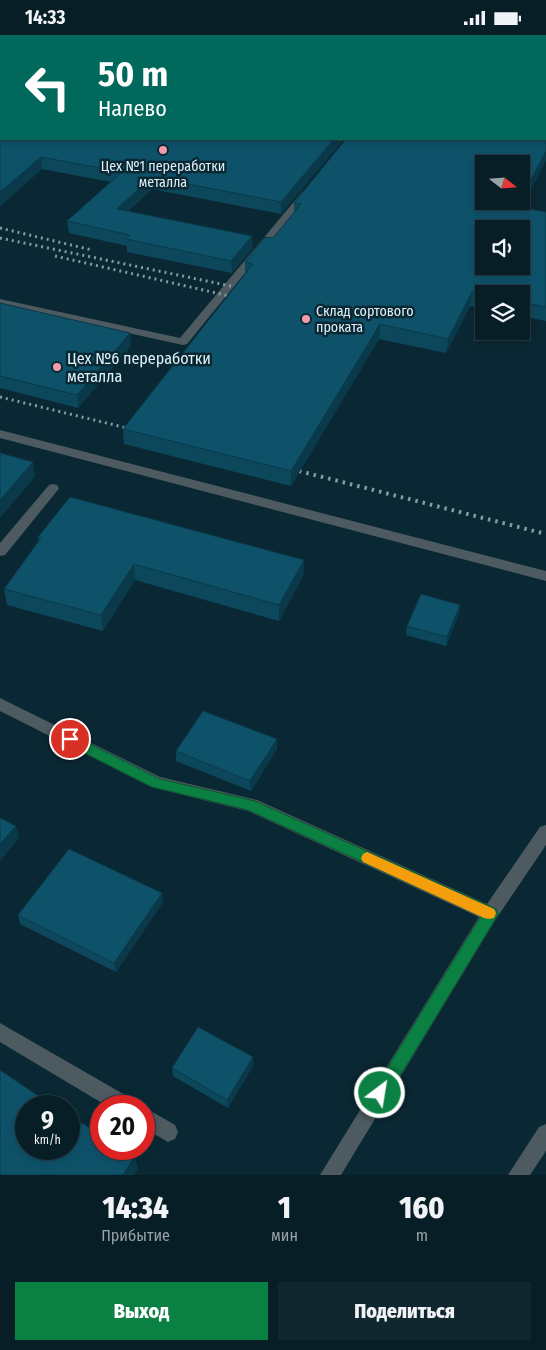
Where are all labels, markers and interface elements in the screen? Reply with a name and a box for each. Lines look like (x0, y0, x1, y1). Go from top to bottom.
text: 14:33 (25, 6, 65, 29)
text: 50 m (98, 53, 168, 95)
icon: left (15, 55, 80, 120)
text: Налево (98, 95, 167, 122)
marker: Цех №1 переработки металла (157, 144, 169, 156)
north arrow (475, 155, 530, 210)
map controls (475, 155, 530, 340)
place label: Цех №1 переработки металла (101, 158, 225, 191)
button: sound (475, 220, 530, 275)
button: layers (475, 285, 530, 340)
place label: Склад сортового проката (316, 303, 414, 336)
marker: Склад сортового проката (300, 313, 312, 325)
place label: Цех №6 переработки металла (67, 349, 211, 386)
marker: Цех №6 переработки металла (51, 361, 63, 373)
pin (49, 718, 91, 760)
icon: arrive (56, 725, 84, 753)
position arrow (353, 1066, 405, 1118)
speed limit sign: 20 (90, 1095, 155, 1160)
text: 9 (41, 1106, 54, 1136)
text: km/h (34, 1133, 61, 1147)
text: 14:34 (102, 1190, 169, 1226)
text: 1 (278, 1190, 291, 1226)
text: 160 (399, 1190, 445, 1226)
text: Прибытие (101, 1226, 170, 1245)
text: мин (271, 1226, 298, 1245)
text: m (416, 1226, 428, 1245)
button: Выход (15, 1282, 268, 1340)
button: Поделиться (278, 1282, 531, 1340)

